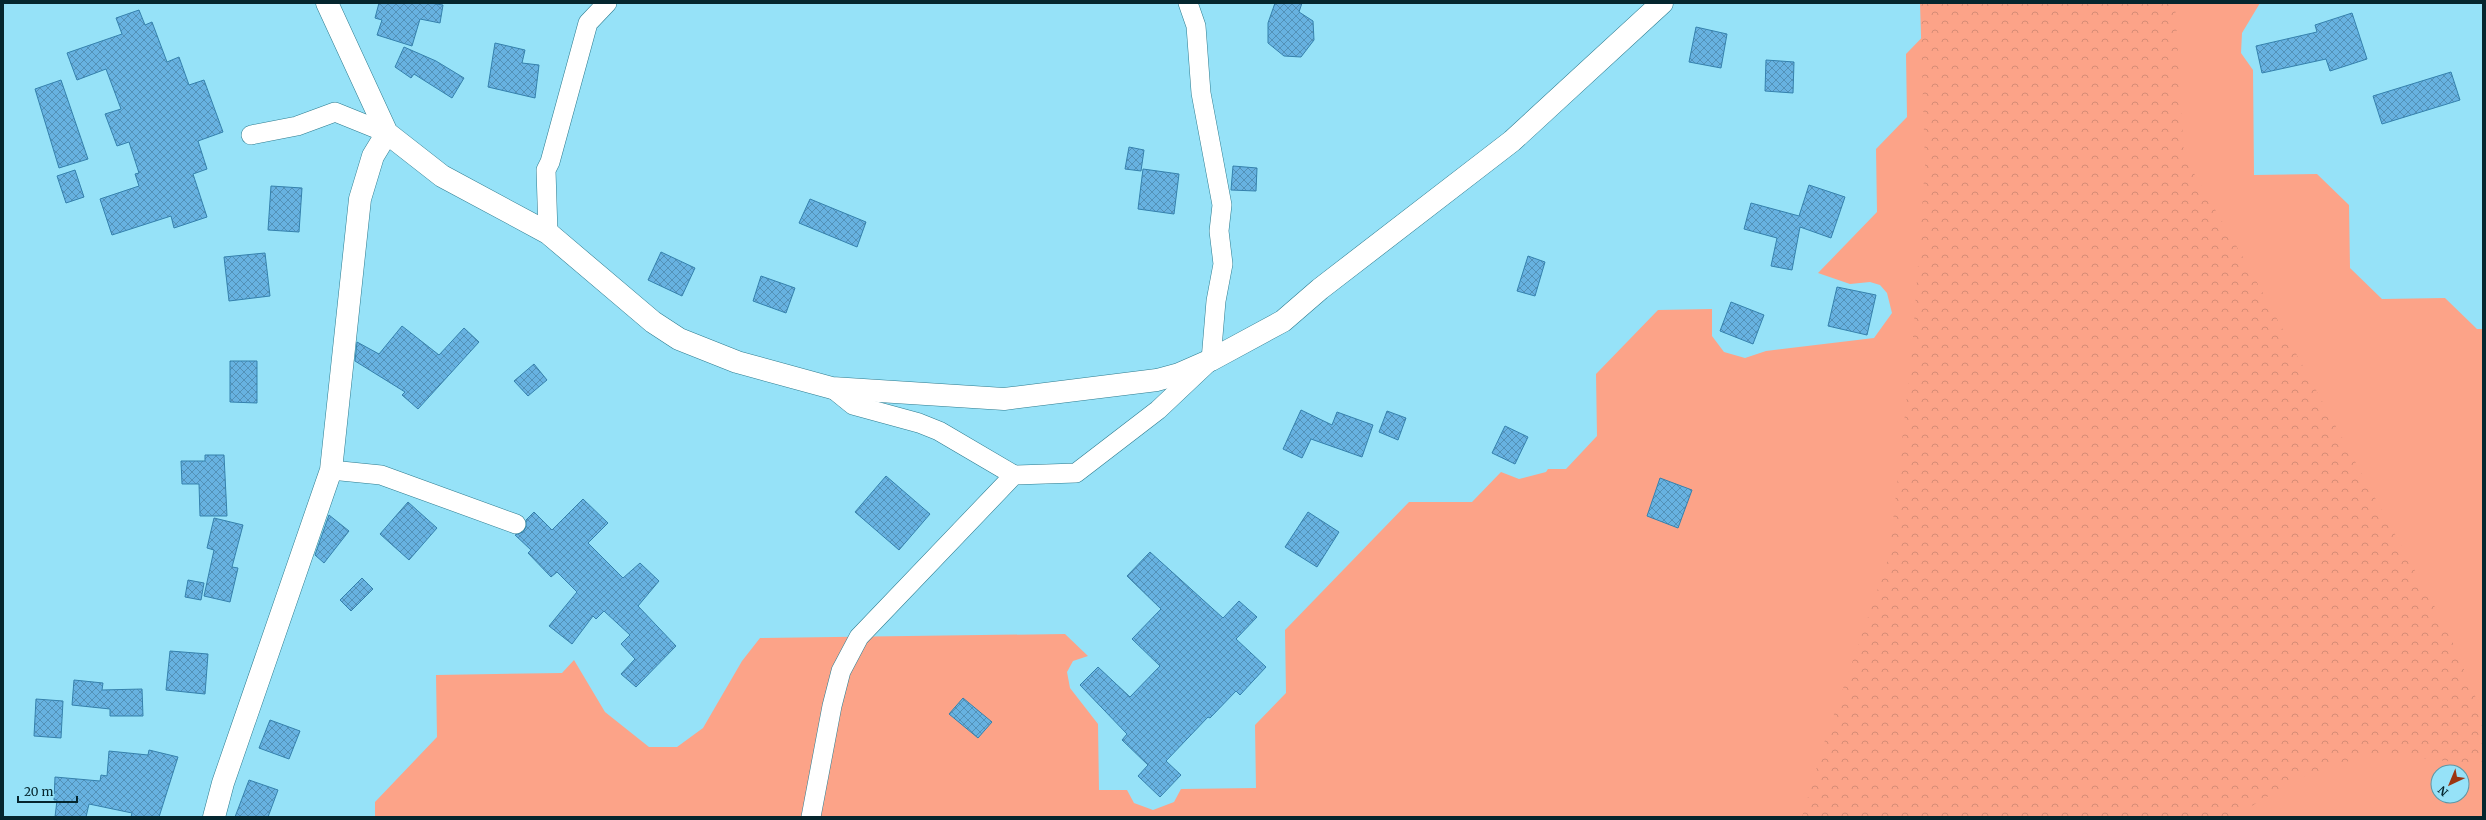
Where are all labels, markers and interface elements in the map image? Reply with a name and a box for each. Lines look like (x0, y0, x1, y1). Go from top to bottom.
north arrow (2430, 764, 2470, 804)
scale bar (18, 778, 77, 804)
text: N (2435, 783, 2451, 799)
text: 20 m (24, 784, 53, 799)

